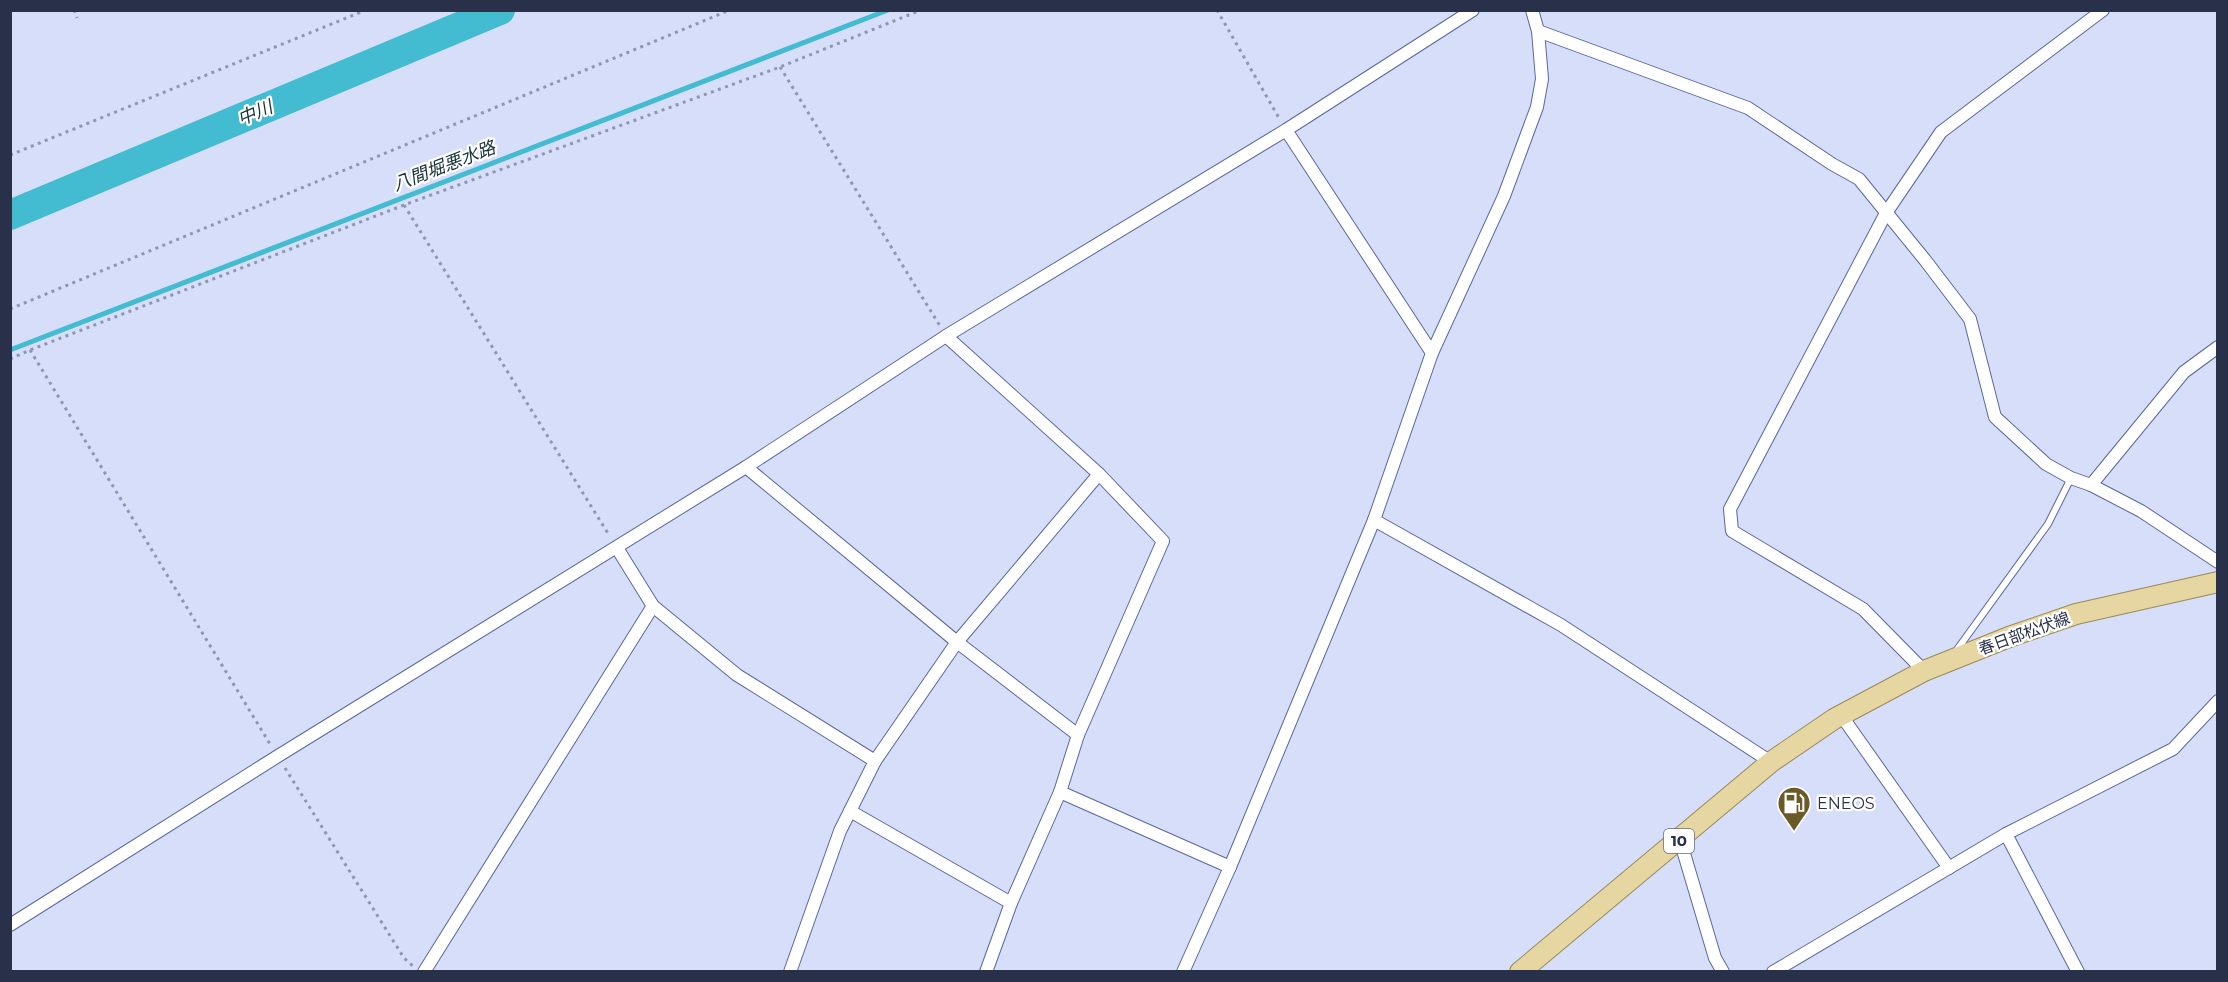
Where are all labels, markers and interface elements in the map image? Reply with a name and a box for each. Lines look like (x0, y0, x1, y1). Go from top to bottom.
water label: 中川 (234, 95, 278, 130)
water label: 八間堀悪水路 (390, 136, 500, 196)
street label: 春日部松伏線 (1976, 608, 2073, 659)
fuel station icon: ENEOS (1776, 785, 1812, 832)
place label: ENEOS (1817, 794, 1875, 813)
road number: 10 (1664, 829, 1694, 853)

